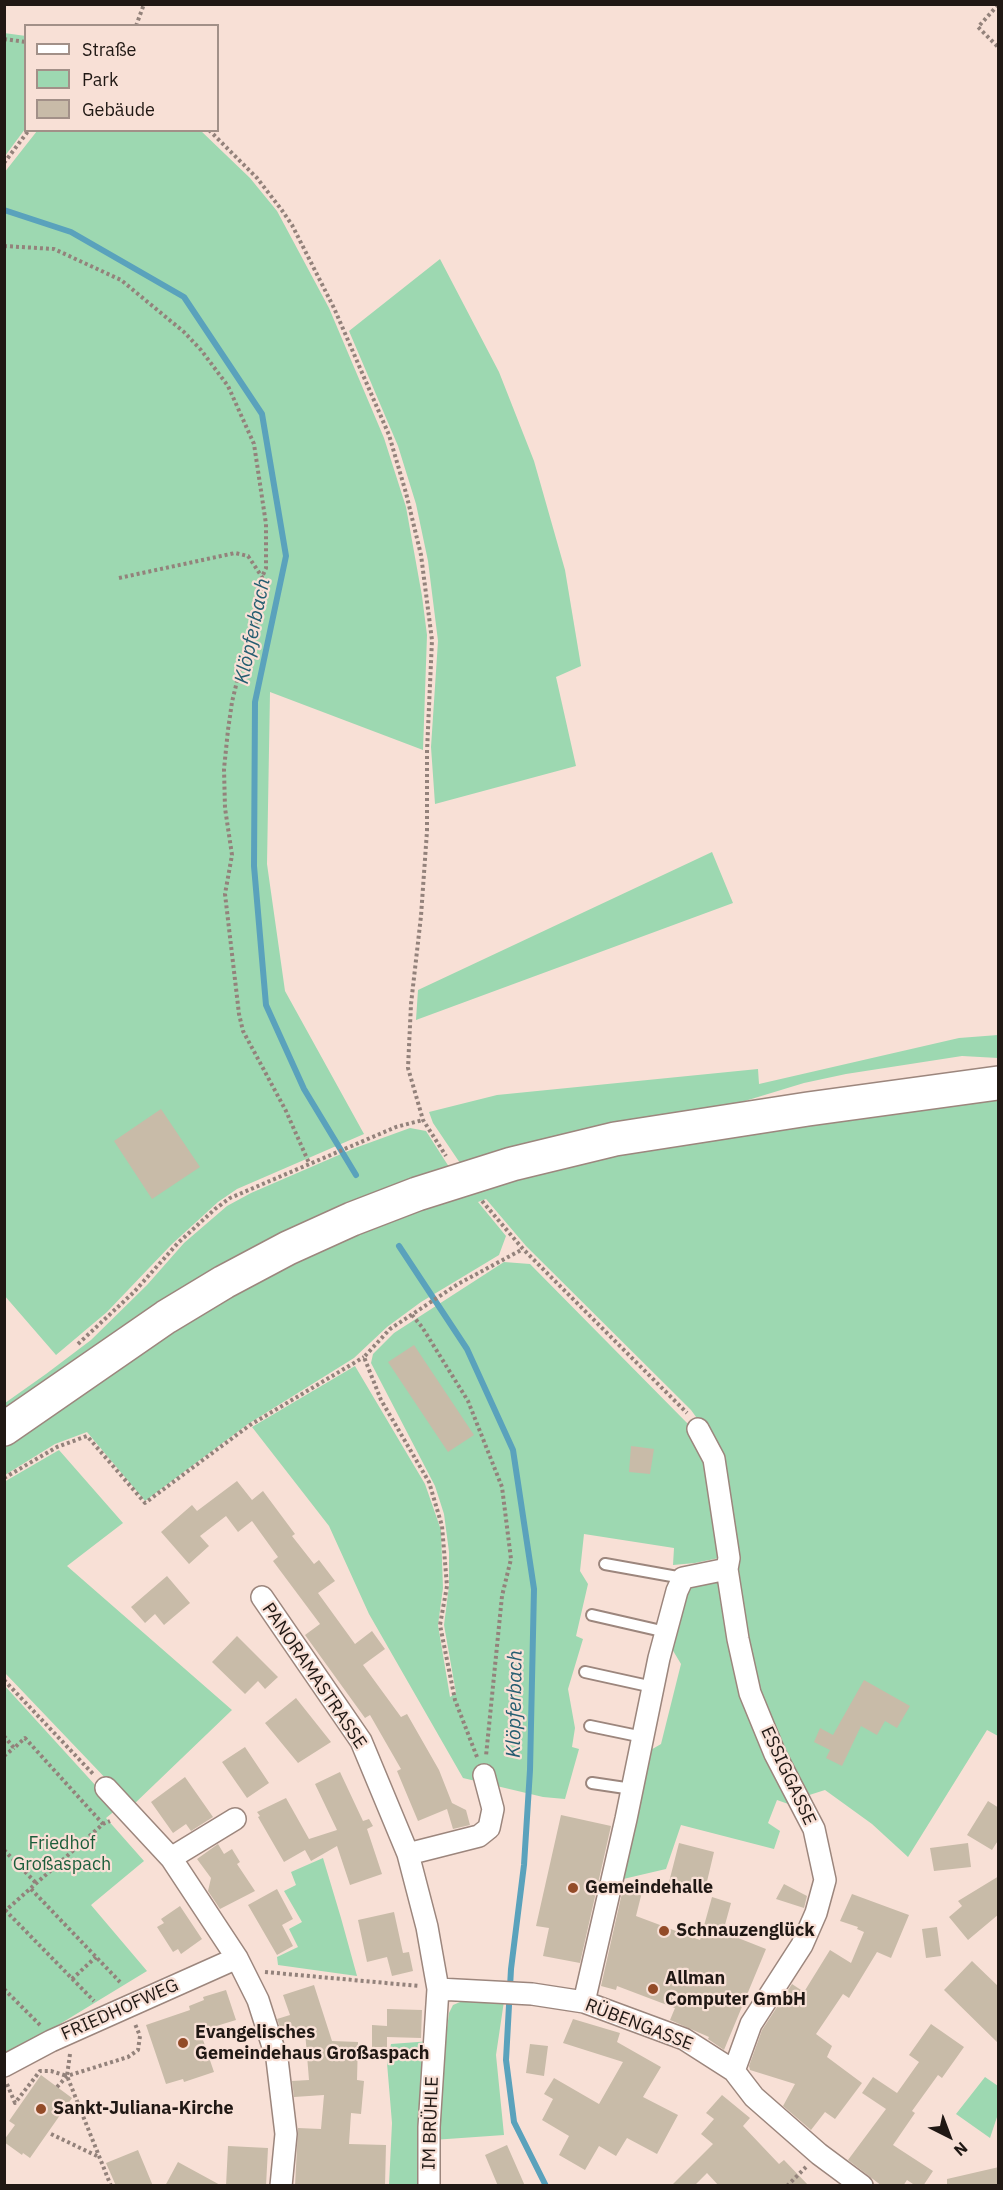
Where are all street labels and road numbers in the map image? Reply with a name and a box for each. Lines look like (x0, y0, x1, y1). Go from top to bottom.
street label: PANORAMASTRASSE (257, 1599, 371, 1753)
street label: ESSIGGASSE (756, 1723, 820, 1829)
street label: FRIEDHOFWEG (58, 1975, 182, 2045)
street label: RÜBENGASSE (582, 1995, 696, 2055)
street label: IM BRÜHLE (419, 2076, 443, 2170)

